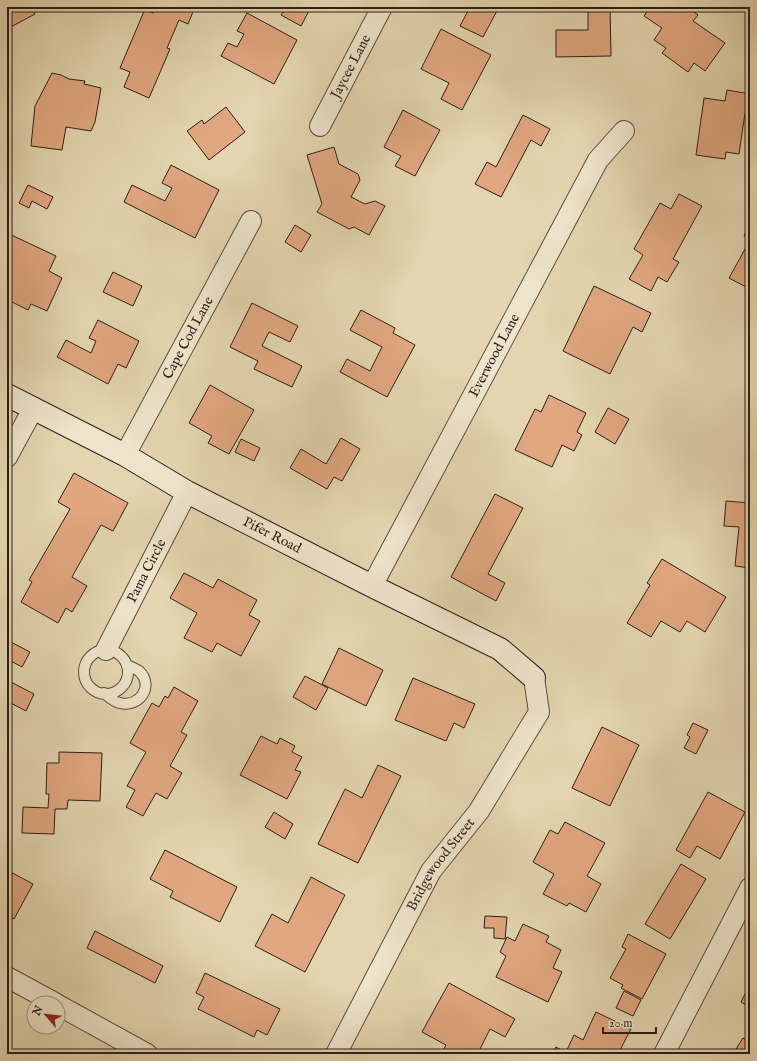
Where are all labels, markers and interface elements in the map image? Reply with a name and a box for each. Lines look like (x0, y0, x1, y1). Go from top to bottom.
street label: Jaycee Lane (326, 31, 375, 103)
street label: Cape Cod Lane (159, 293, 218, 382)
street label: Everwood Lane (465, 310, 524, 400)
street label: Pifer Road (240, 513, 305, 558)
street label: Pama Circle (123, 535, 171, 606)
street label: Bridgewood Street (403, 814, 479, 914)
north arrow (26, 995, 66, 1035)
text: N (29, 1003, 47, 1019)
scale bar (603, 1009, 656, 1035)
text: 20 m (609, 1016, 632, 1031)

